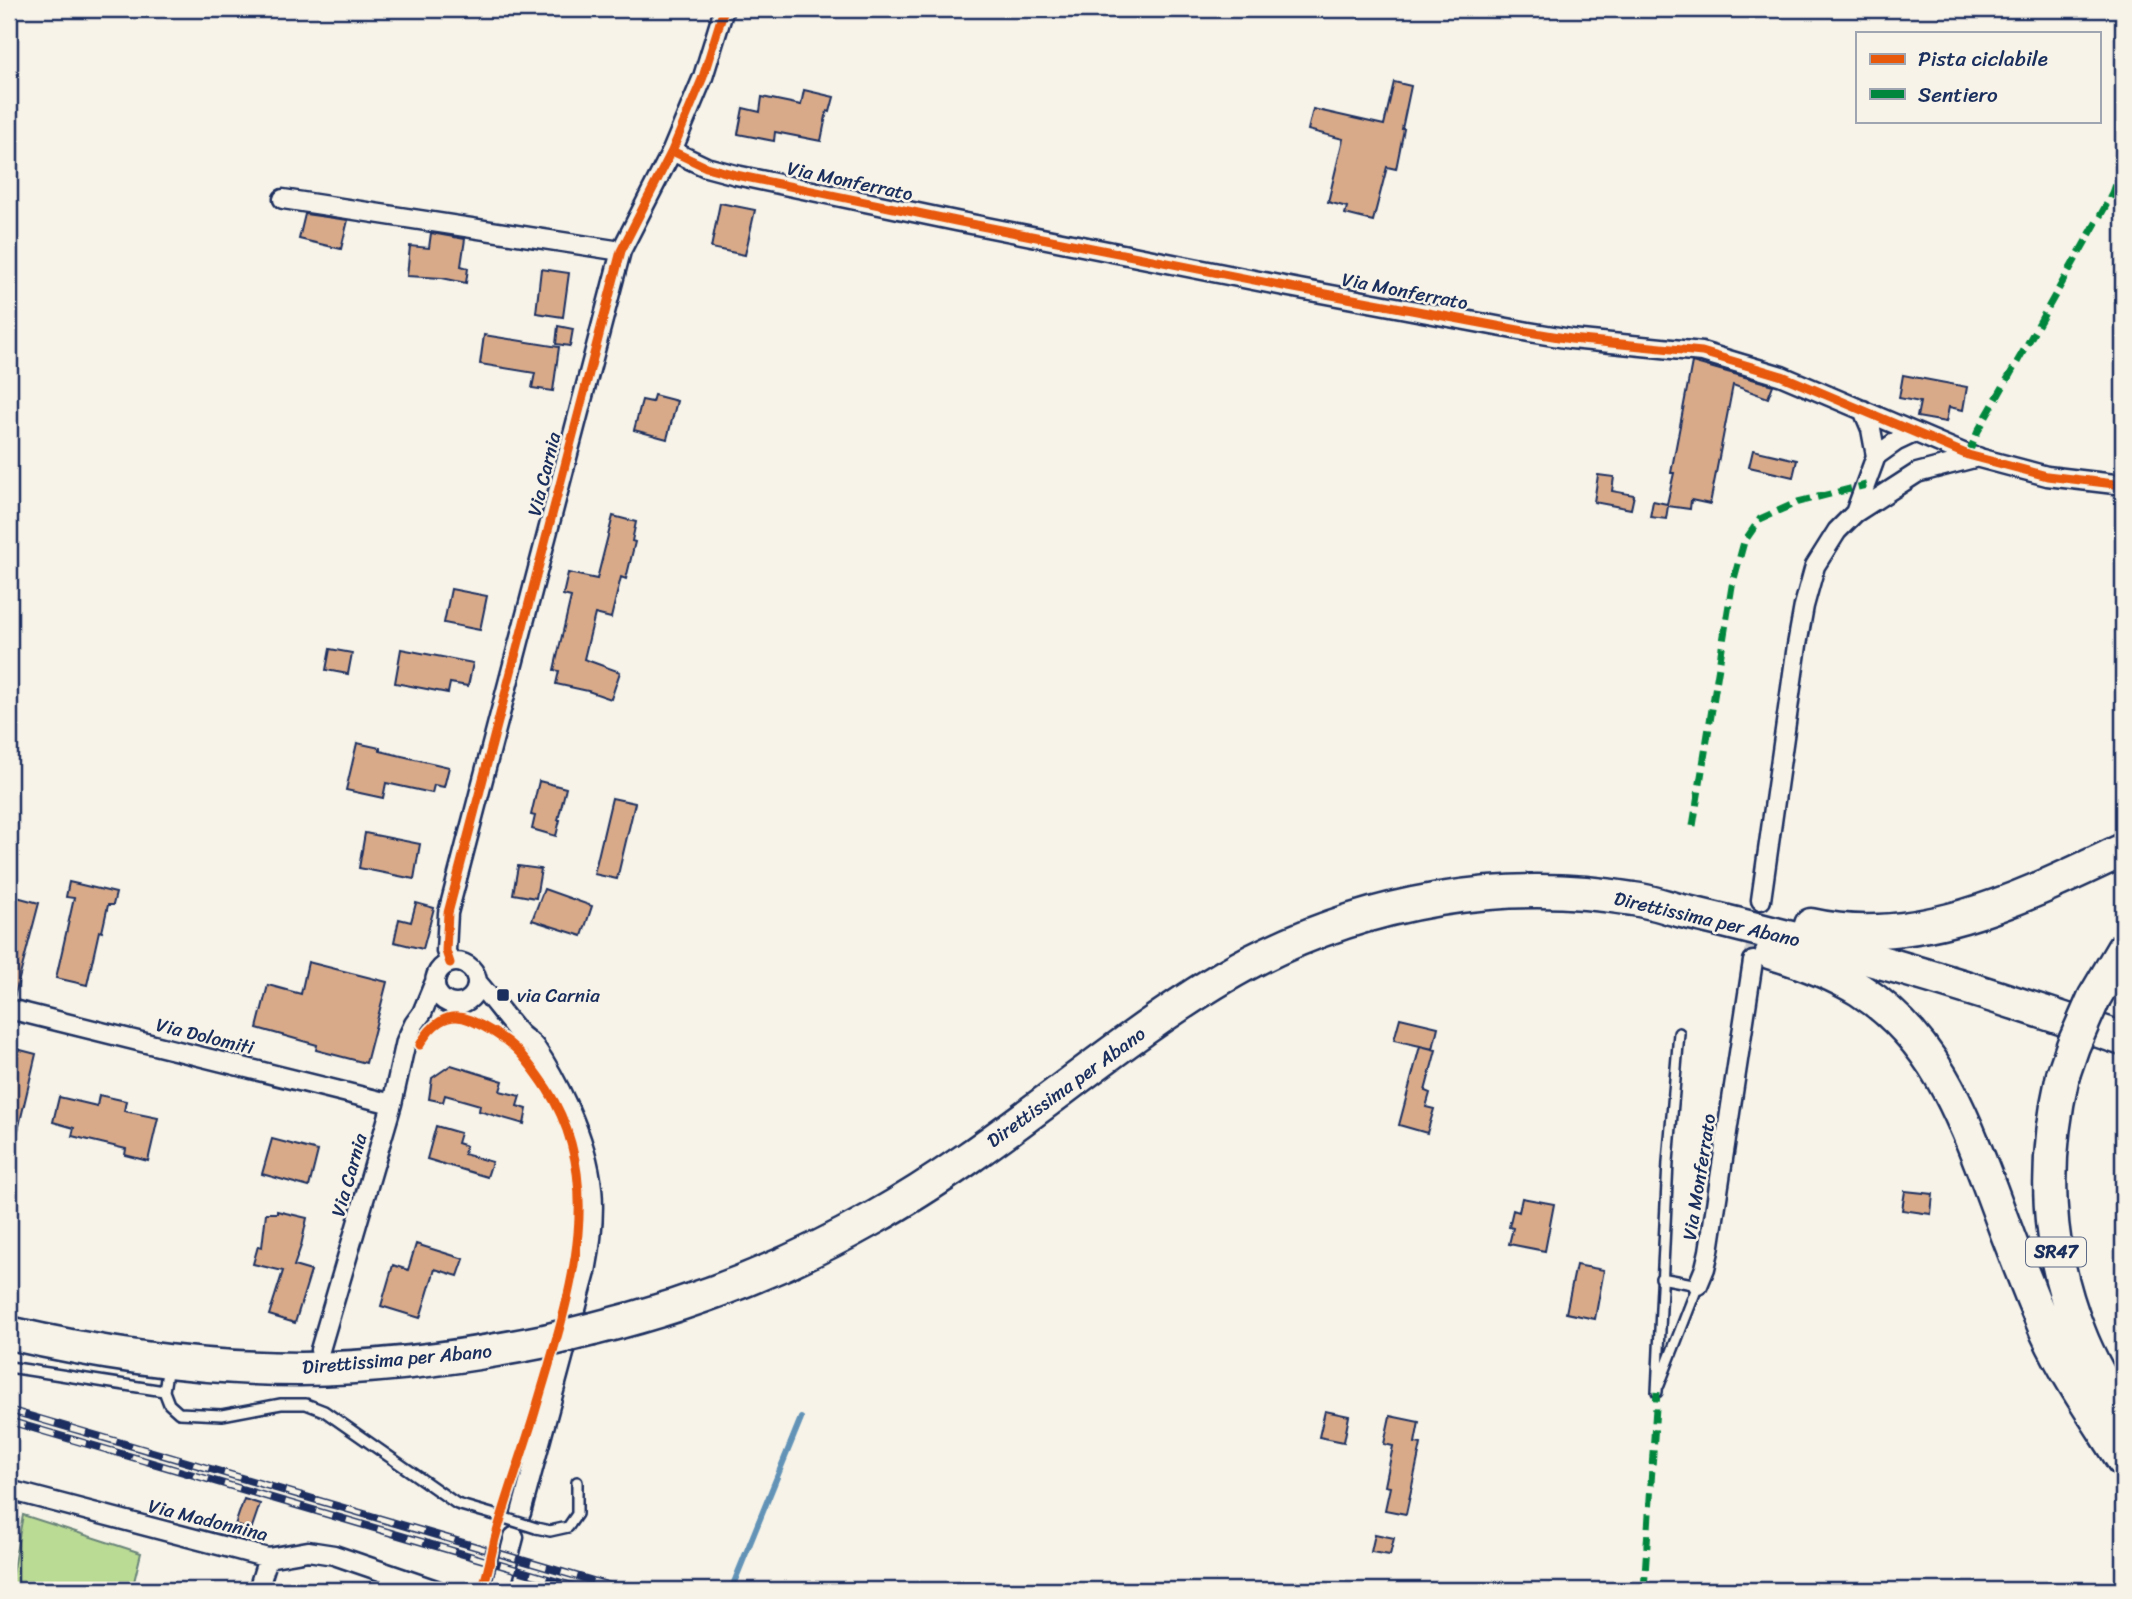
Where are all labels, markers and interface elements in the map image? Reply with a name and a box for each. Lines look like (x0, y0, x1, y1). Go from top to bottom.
legend (1856, 32, 2100, 122)
text: Pista ciclabile (1918, 40, 2048, 78)
text: Sentiero (1918, 76, 1998, 114)
street label: Via Monferrato (784, 152, 916, 210)
street label: Via Monferrato (1339, 263, 1471, 319)
street label: Via Carnia (518, 428, 570, 519)
street label: Direttissima per Abano (1611, 882, 1804, 957)
place label: via Carnia (517, 979, 600, 1012)
marker: via Carnia (495, 987, 511, 1003)
street label: Via Dolomiti (153, 1008, 258, 1064)
street label: Direttissima per Abano (979, 1018, 1153, 1156)
street label: Via Monferrato (1673, 1111, 1725, 1243)
street label: Via Carnia (321, 1129, 377, 1221)
road number: SR47 (2026, 1238, 2086, 1266)
street label: Direttissima per Abano (301, 1334, 494, 1384)
street label: Via Madonnina (145, 1489, 272, 1551)

